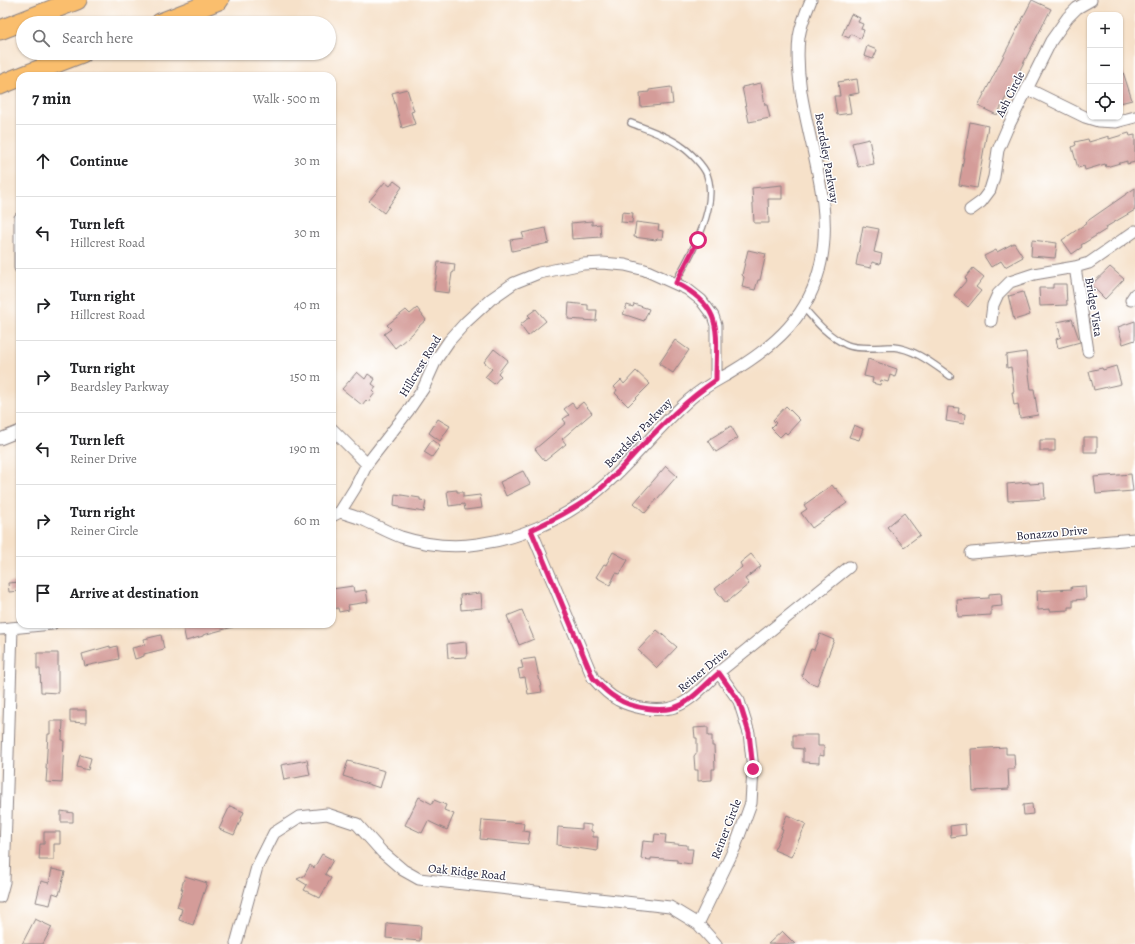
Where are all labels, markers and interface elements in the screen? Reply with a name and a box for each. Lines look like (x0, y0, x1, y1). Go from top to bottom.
map controls (1087, 12, 1123, 120)
button: + (1087, 12, 1123, 48)
search box (16, 16, 336, 60)
icon: search (30, 27, 52, 49)
text: Search here (62, 28, 133, 48)
button: − (1087, 48, 1123, 84)
street label: Ash Circle (991, 68, 1028, 120)
button: locate (1087, 84, 1123, 120)
text: 7 min (32, 87, 71, 110)
text: Walk · 500 m (253, 90, 320, 107)
street label: Beardsley Parkway (811, 112, 843, 205)
icon: ahead (32, 150, 54, 172)
text: Continue (70, 151, 128, 171)
text: 30 m (294, 152, 320, 169)
text: Turn left (70, 214, 125, 234)
icon: left (32, 222, 54, 244)
text: 30 m (294, 224, 320, 241)
route start (689, 231, 707, 249)
text: Hillcrest Road (70, 234, 145, 251)
street label: Bridge Vista (1081, 276, 1107, 338)
text: Turn right (70, 286, 135, 306)
icon: right (32, 294, 54, 316)
text: 40 m (294, 296, 320, 313)
text: Hillcrest Road (70, 306, 145, 323)
street label: Hillcrest Road (395, 332, 445, 400)
text: Turn right (70, 358, 135, 378)
icon: right (32, 366, 54, 388)
text: 150 m (290, 368, 320, 385)
text: Beardsley Parkway (70, 378, 169, 395)
street label: Beardsley Parkway (601, 394, 676, 471)
text: Turn left (70, 430, 125, 450)
icon: left (32, 438, 54, 460)
text: 190 m (289, 440, 320, 457)
text: Reiner Drive (70, 450, 137, 467)
text: Turn right (70, 502, 135, 522)
icon: right (32, 510, 54, 532)
text: 60 m (294, 512, 320, 529)
text: Reiner Circle (70, 522, 138, 539)
street label: Bonazzo Drive (1016, 522, 1088, 544)
icon: arrive (32, 582, 54, 604)
text: Arrive at destination (70, 583, 199, 603)
street label: Reiner Drive (674, 644, 732, 696)
route end (744, 760, 762, 778)
street label: Reiner Circle (707, 797, 745, 861)
street label: Oak Ridge Road (427, 860, 507, 884)

